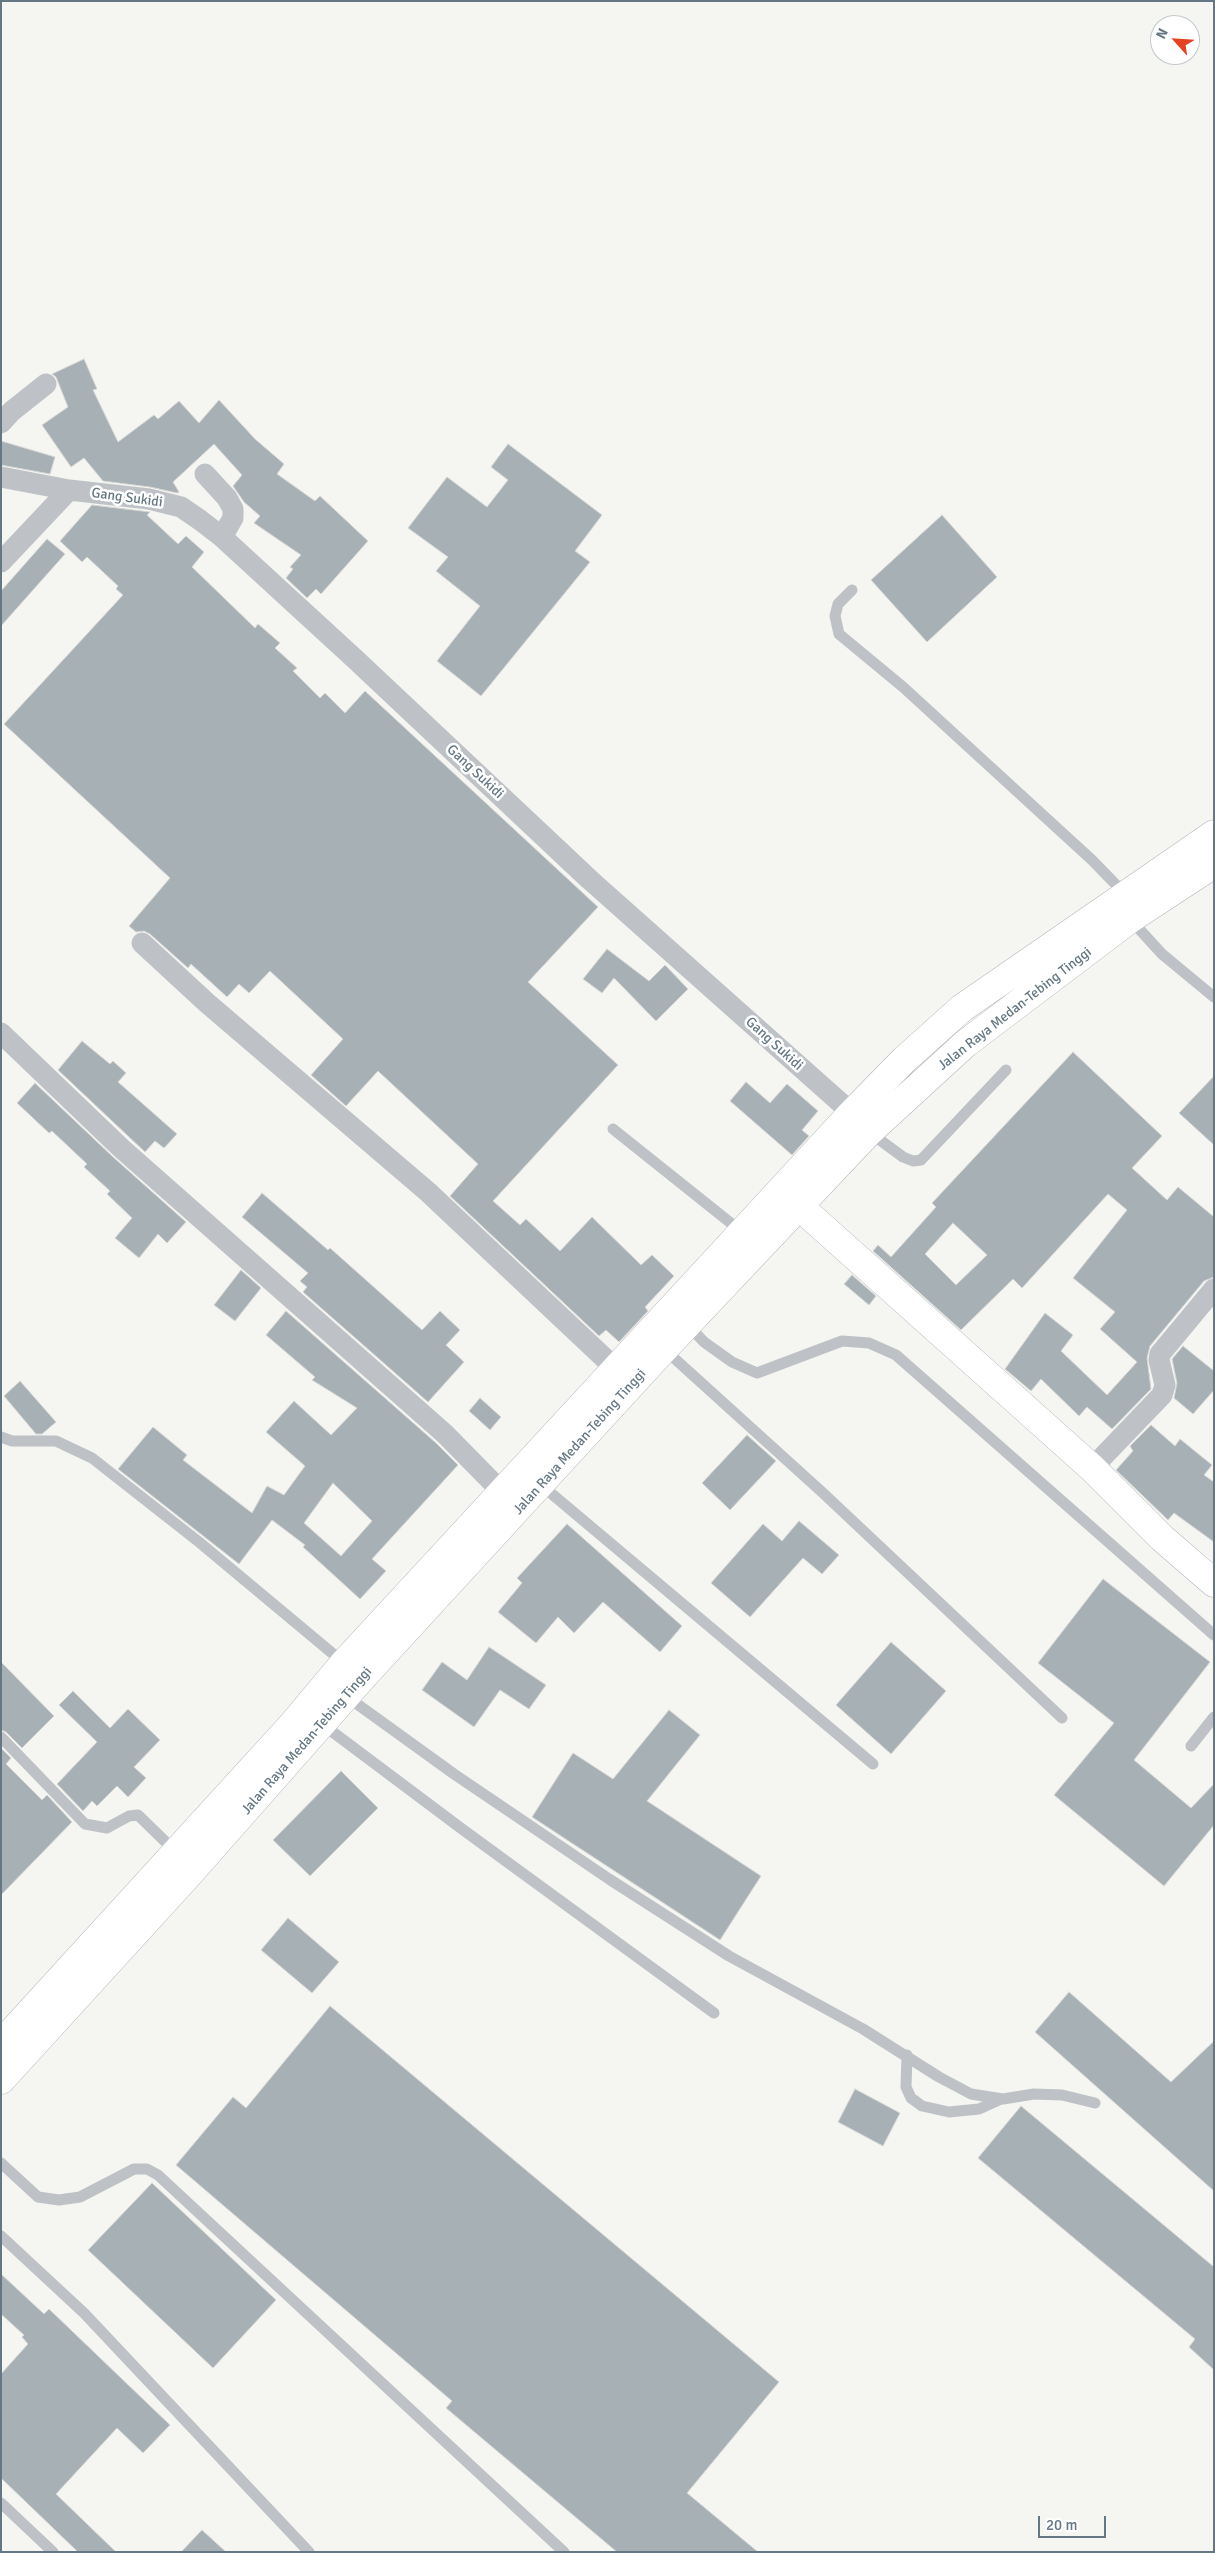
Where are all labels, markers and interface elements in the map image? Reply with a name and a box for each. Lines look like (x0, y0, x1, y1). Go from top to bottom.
north arrow (1150, 15, 1200, 65)
text: N (1152, 26, 1172, 42)
street label: Gang Sukidi (90, 485, 164, 511)
street label: Gang Sukidi (443, 741, 507, 803)
street label: Jalan Raya Medan-Tebing Tinggi (935, 944, 1095, 1074)
street label: Gang Sukidi (742, 1014, 806, 1074)
street label: Jalan Raya Medan-Tebing Tinggi (510, 1366, 650, 1518)
street label: Jalan Raya Medan-Tebing Tinggi (238, 1664, 376, 1818)
scale bar (1040, 2506, 1108, 2538)
text: 20 m (1046, 2516, 1077, 2534)

